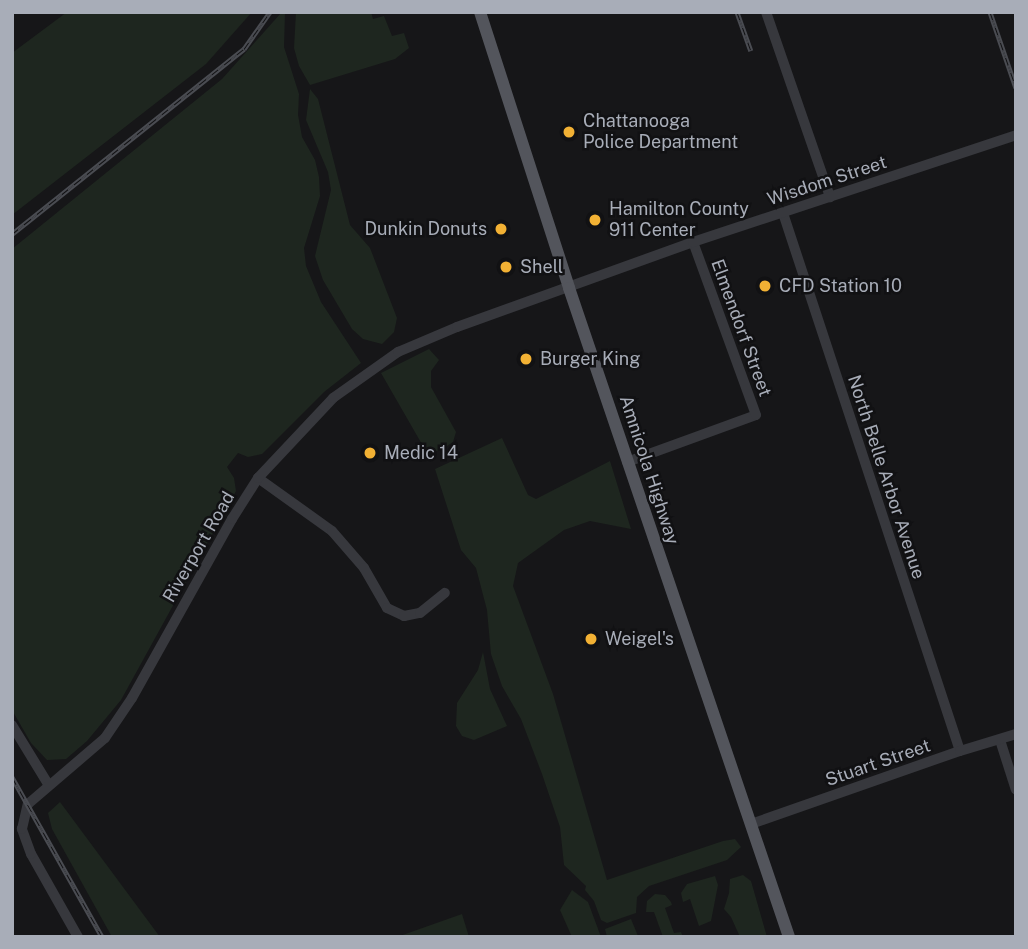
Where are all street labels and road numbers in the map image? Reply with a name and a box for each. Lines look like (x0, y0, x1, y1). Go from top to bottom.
street label: Wisdom Street (765, 152, 889, 210)
street label: Elmendorf Street (706, 256, 776, 400)
street label: North Belle Arbor Avenue (843, 372, 929, 582)
street label: Amnicola Highway (615, 393, 683, 547)
street label: Riverport Road (159, 488, 239, 606)
street label: Stuart Street (823, 735, 933, 791)

